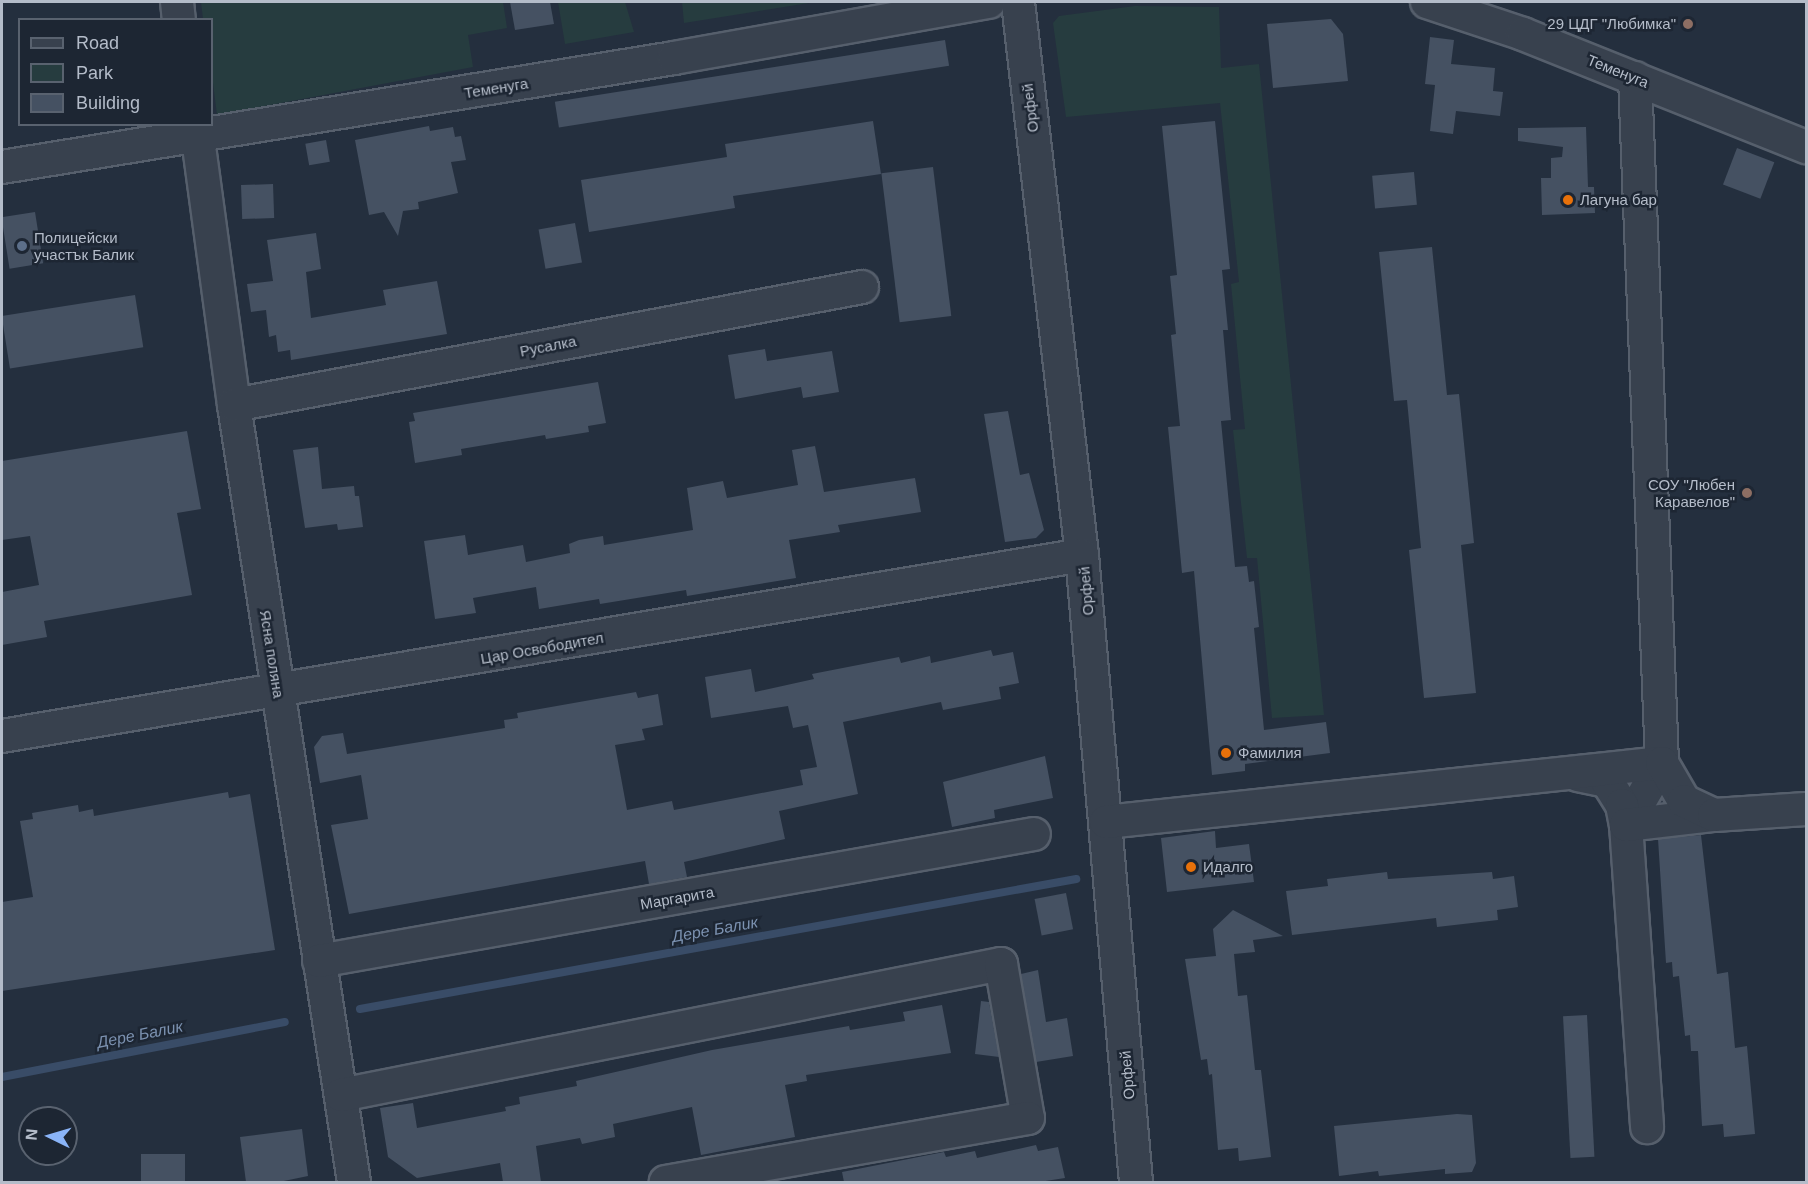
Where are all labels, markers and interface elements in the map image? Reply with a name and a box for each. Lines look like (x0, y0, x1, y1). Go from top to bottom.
place label: 29 ЦДГ "Любимка" (1547, 15, 1676, 33)
marker: 29 ЦДГ "Любимка" (1681, 17, 1695, 31)
legend (18, 18, 213, 126)
text: Road (76, 33, 119, 53)
street label: Теменуга (1585, 51, 1651, 91)
text: Park (76, 63, 113, 83)
street label: Теменуга (463, 74, 529, 102)
street label: Орфей (1018, 83, 1042, 133)
text: Building (76, 93, 140, 113)
place label: Лагуна бар (1580, 191, 1657, 209)
marker: Лагуна бар (1561, 193, 1575, 207)
place label: Полицейски участък Балик (34, 228, 134, 263)
marker: Полицейски участък Балик (15, 239, 29, 253)
street label: Русалка (518, 332, 578, 360)
place label: СОУ "Любен Каравелов" (1648, 475, 1735, 510)
marker: СОУ "Любен Каравелов" (1740, 486, 1754, 500)
street label: Орфей (1075, 566, 1097, 616)
street label: Ясна поляна (256, 609, 288, 699)
street label: Цар Освободител (479, 628, 605, 668)
place label: Фамилия (1238, 744, 1302, 762)
marker: Фамилия (1219, 746, 1233, 760)
place label: Идалго (1203, 858, 1253, 876)
marker: Идалго (1184, 860, 1198, 874)
street label: Маргарита (639, 883, 715, 913)
water label: Дере Балик (670, 913, 760, 947)
water label: Дере Балик (95, 1017, 185, 1053)
street label: Орфей (1116, 1050, 1138, 1100)
north arrow (18, 1106, 78, 1166)
text: N (23, 1128, 41, 1141)

